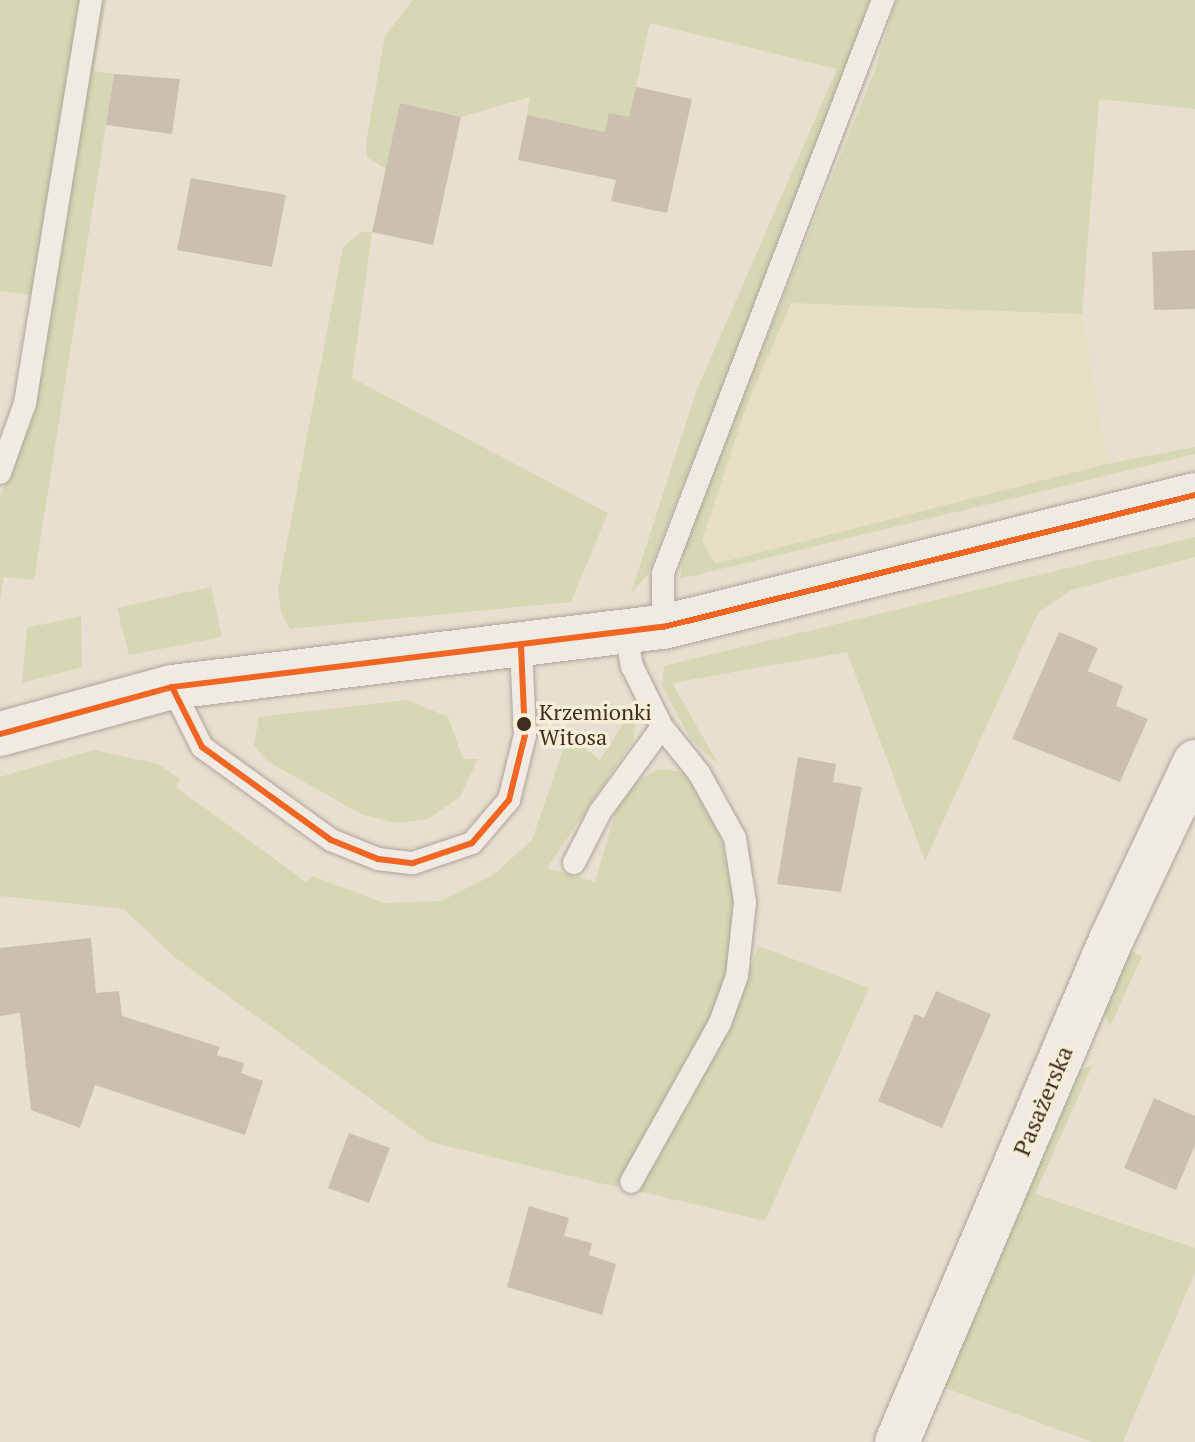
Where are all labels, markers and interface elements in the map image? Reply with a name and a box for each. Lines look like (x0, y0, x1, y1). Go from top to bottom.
place label: Krzemionki Witosa (539, 698, 652, 750)
marker: Krzemionki Witosa (516, 716, 532, 732)
street label: Pasażerska (1007, 1042, 1079, 1160)

